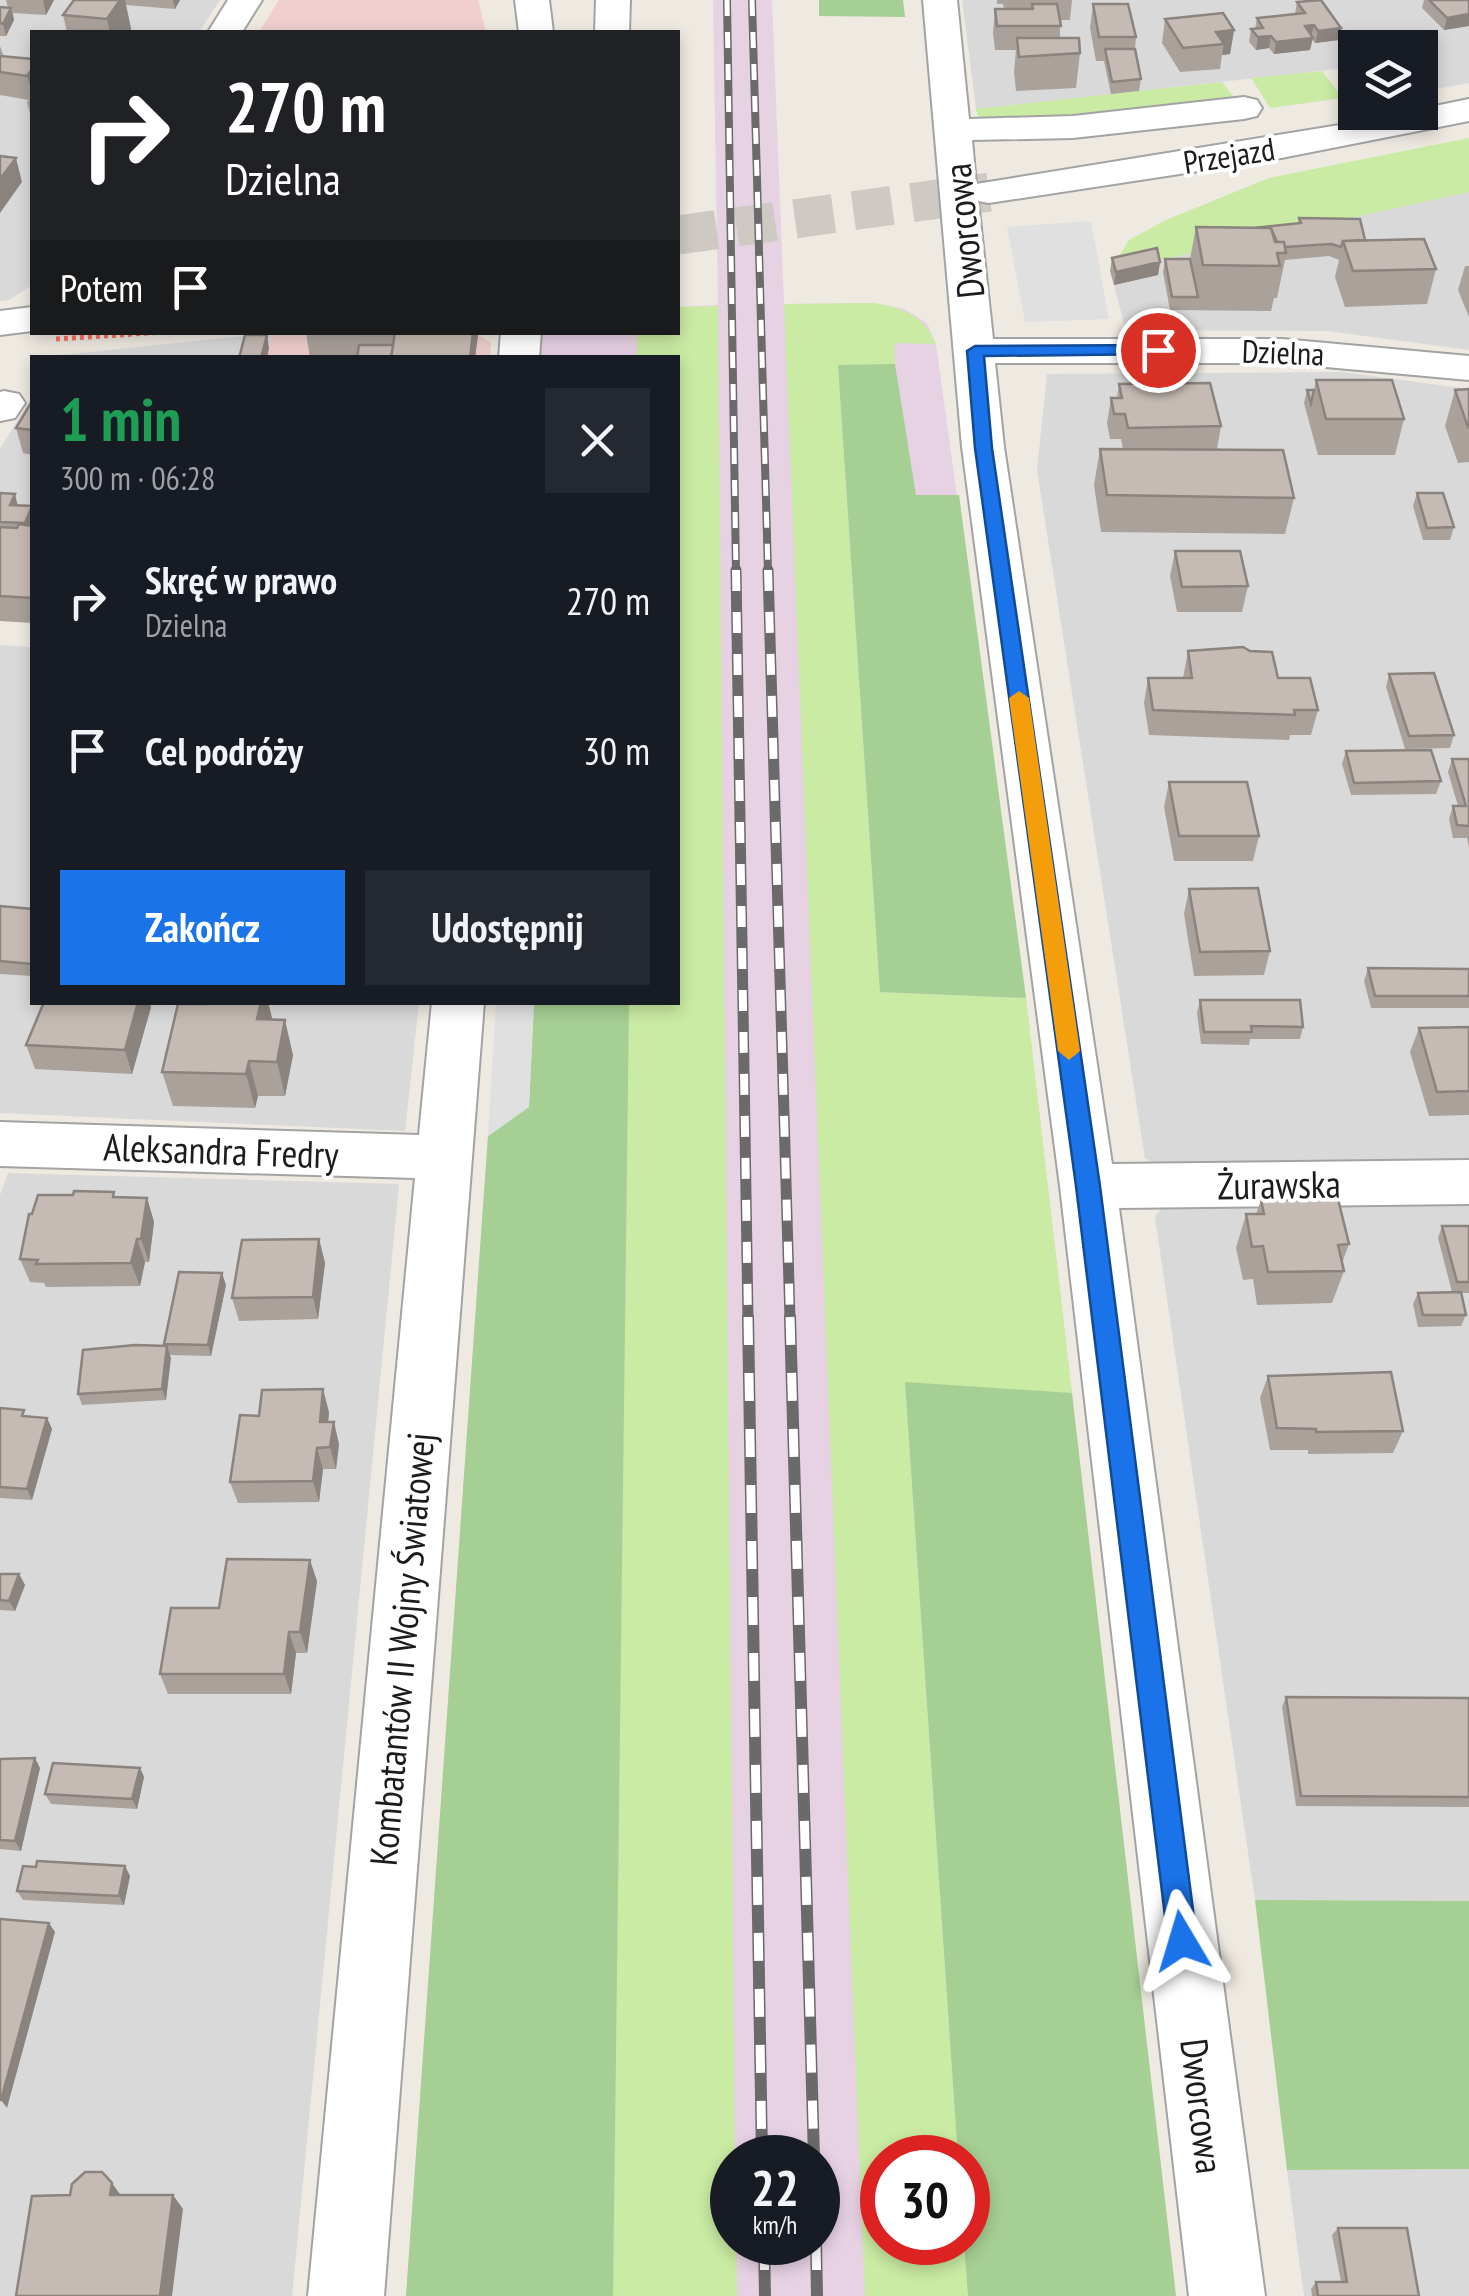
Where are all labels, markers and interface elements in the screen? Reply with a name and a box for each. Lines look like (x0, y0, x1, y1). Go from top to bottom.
map controls (1338, 30, 1438, 130)
button: layers (1338, 30, 1438, 130)
text: 270 m (225, 61, 386, 151)
icon: right (60, 70, 190, 200)
street label: Przejazd (1180, 127, 1278, 183)
text: Dzielna (225, 149, 341, 207)
street label: Dworcowa (932, 161, 994, 301)
icon: arrive (163, 260, 218, 315)
text: Potem (60, 263, 143, 312)
pin (1116, 308, 1201, 393)
icon: arrive (1131, 323, 1186, 378)
street label: Dzielna (1241, 330, 1325, 374)
text: 1 min (60, 380, 181, 458)
button: close (545, 388, 650, 493)
text: 300 m · 06:28 (60, 457, 215, 499)
text: Skręć w prawo (145, 555, 337, 604)
icon: right (60, 573, 115, 628)
text: 270 m (566, 576, 650, 625)
text: Dzielna (145, 604, 227, 646)
icon: arrive (60, 723, 115, 778)
text: Cel podróży (145, 726, 303, 775)
text: 30 m (583, 726, 650, 775)
button: Zakończ (60, 870, 345, 985)
button: Udostępnij (365, 870, 650, 985)
street label: Aleksandra Fredry (103, 1121, 340, 1179)
street label: Żurawska (1217, 1158, 1341, 1210)
street label: Kombatantów II Wojny Światowej (358, 1430, 444, 1868)
position arrow (1130, 1889, 1234, 1993)
street label: Dworcowa (1170, 2036, 1236, 2176)
speed limit sign: 30 (860, 2135, 990, 2265)
text: 22 (751, 2155, 799, 2220)
text: km/h (753, 2209, 797, 2241)

